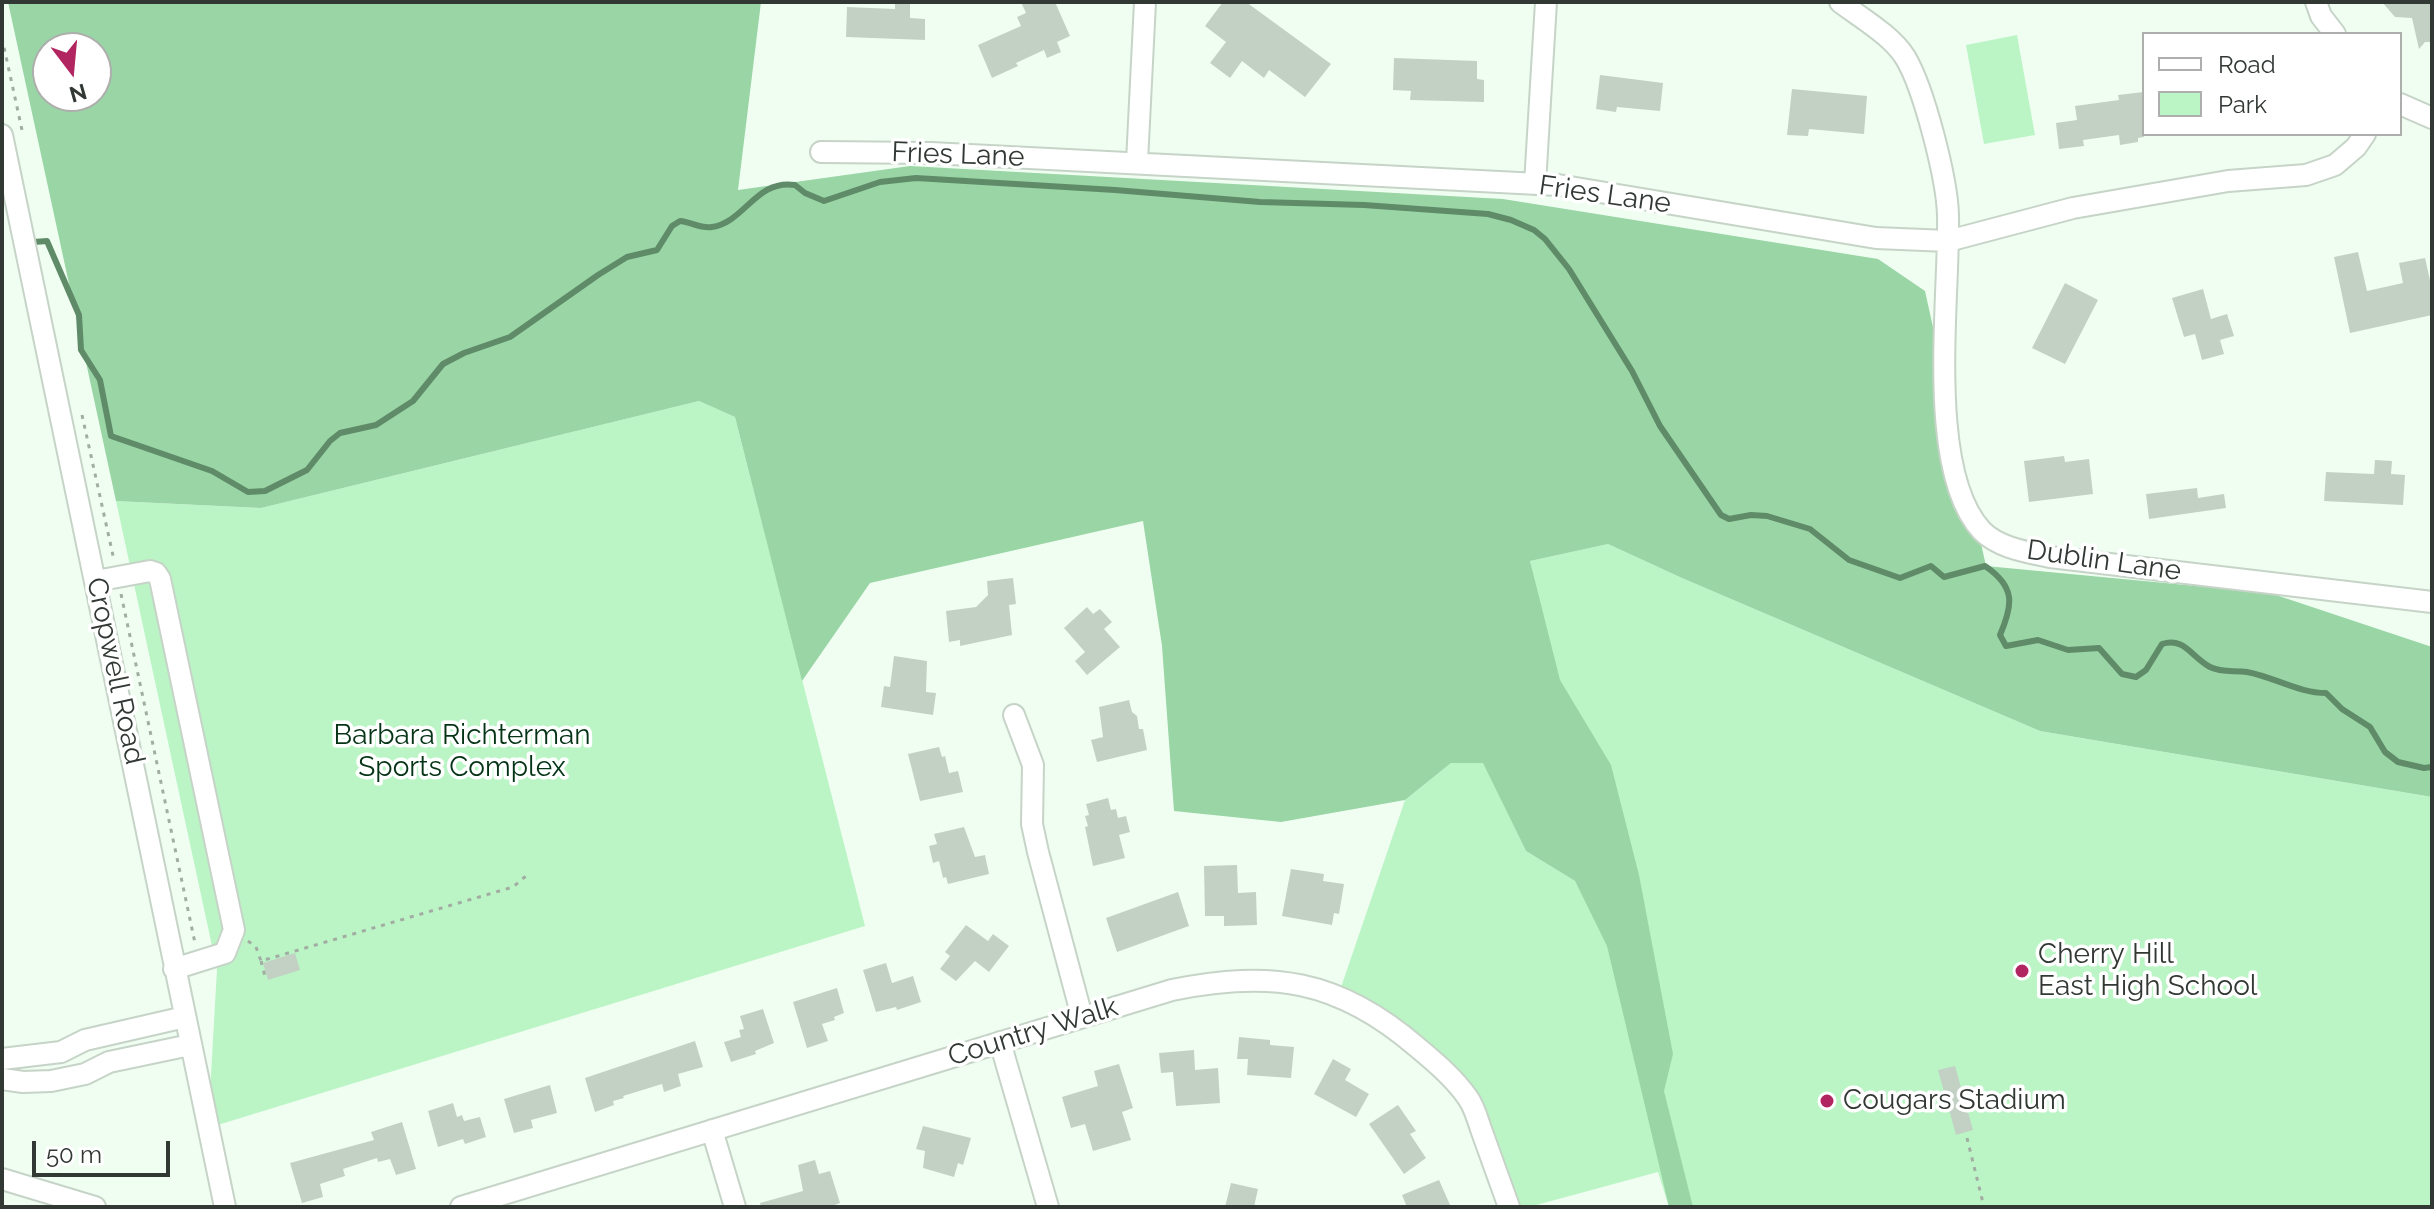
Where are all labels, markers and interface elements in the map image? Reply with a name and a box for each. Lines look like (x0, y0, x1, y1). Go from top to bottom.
north arrow (32, 32, 112, 112)
legend (2142, 32, 2402, 136)
text: Road (2218, 50, 2276, 79)
text: N (66, 78, 90, 108)
text: Park (2218, 90, 2267, 119)
street label: Fries Lane (891, 136, 1025, 174)
street label: Fries Lane (1537, 169, 1673, 221)
street label: Dublin Lane (2025, 534, 2183, 588)
street label: Cropwell Road (79, 574, 151, 768)
park label: Barbara Richterman Sports Complex (334, 719, 590, 785)
place label: Cherry Hill East High School (2038, 938, 2257, 1004)
marker: Cherry Hill East High School (2013, 962, 2031, 980)
street label: Country Walk (944, 990, 1122, 1074)
place label: Cougars Stadium (1843, 1084, 2066, 1118)
marker: Cougars Stadium (1818, 1092, 1836, 1110)
scale bar (36, 1125, 174, 1175)
text: 50 m (46, 1140, 102, 1169)

